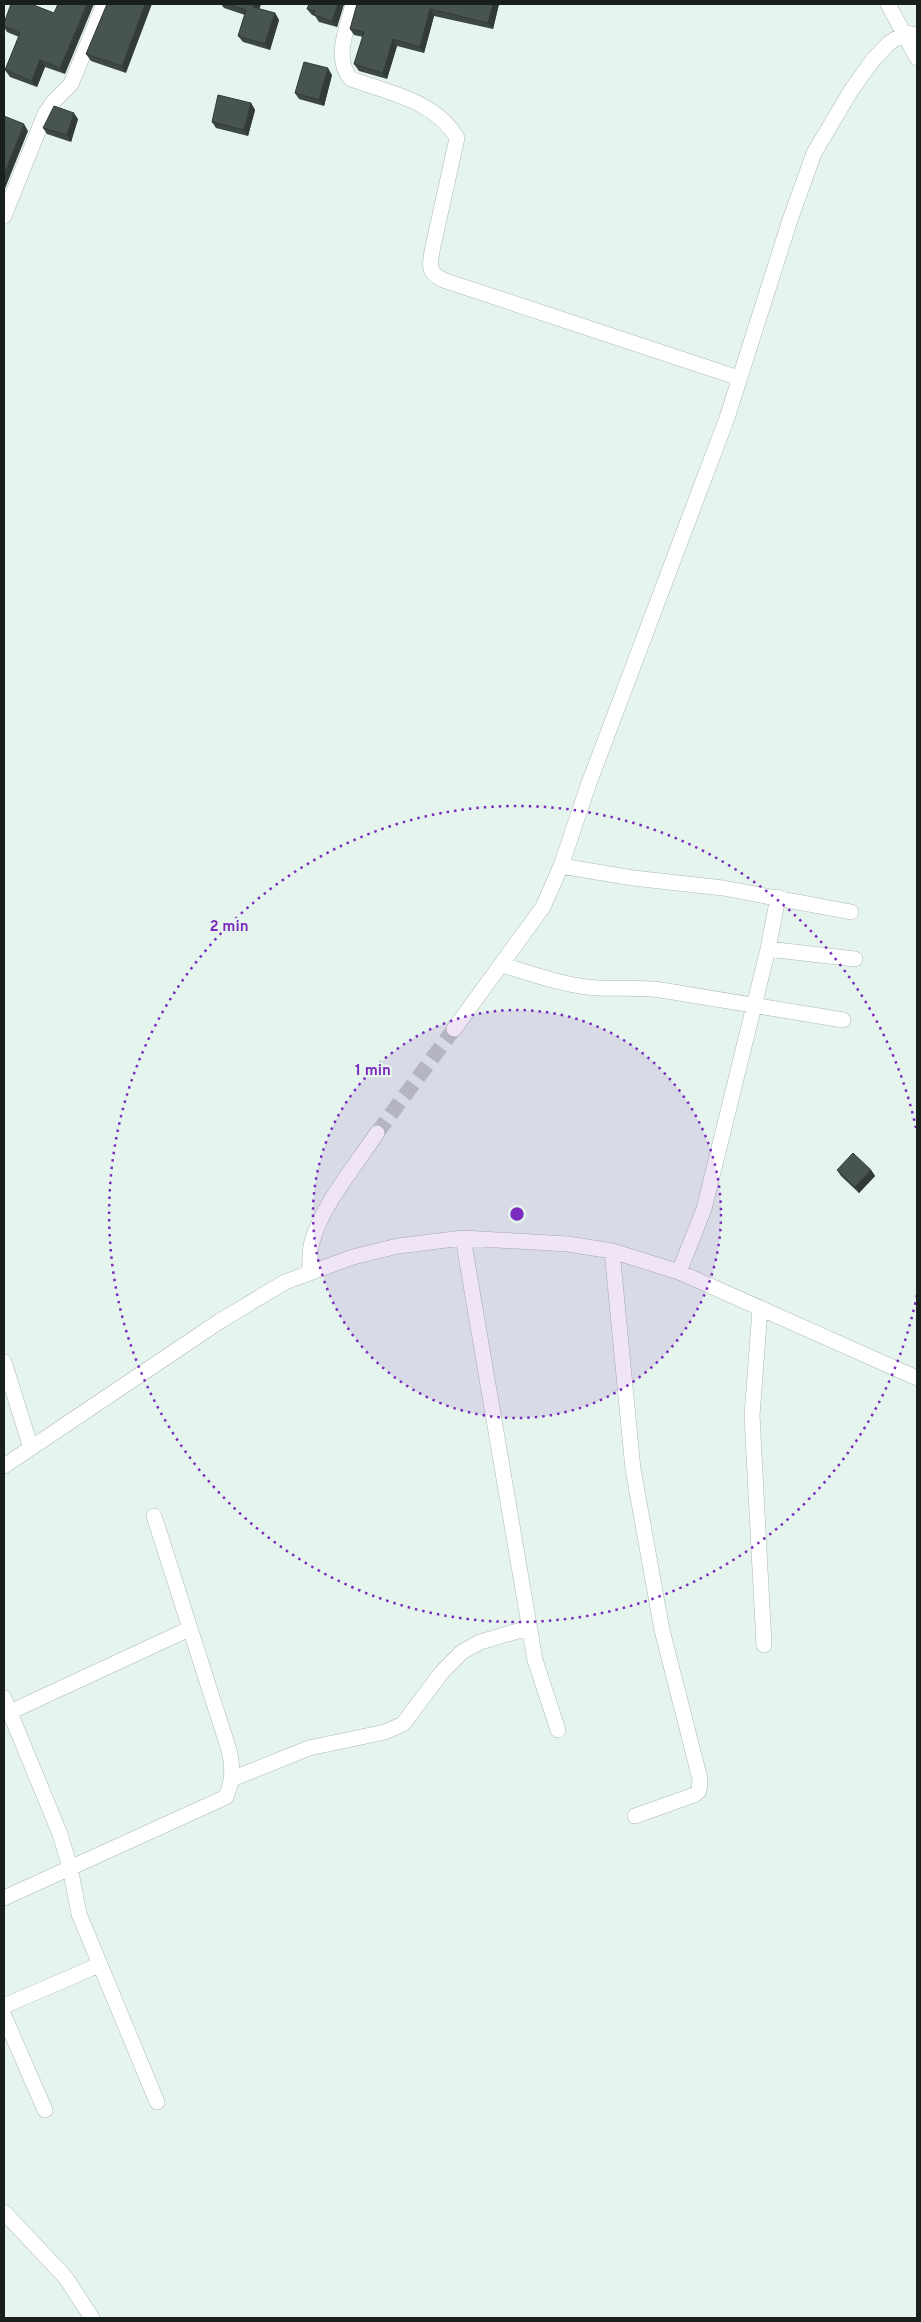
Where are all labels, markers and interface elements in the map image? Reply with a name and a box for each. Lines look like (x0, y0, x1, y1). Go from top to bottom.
text: 2 min (209, 918, 249, 937)
text: 1 min (355, 1062, 391, 1081)
centre of rings (508, 1205, 526, 1223)

